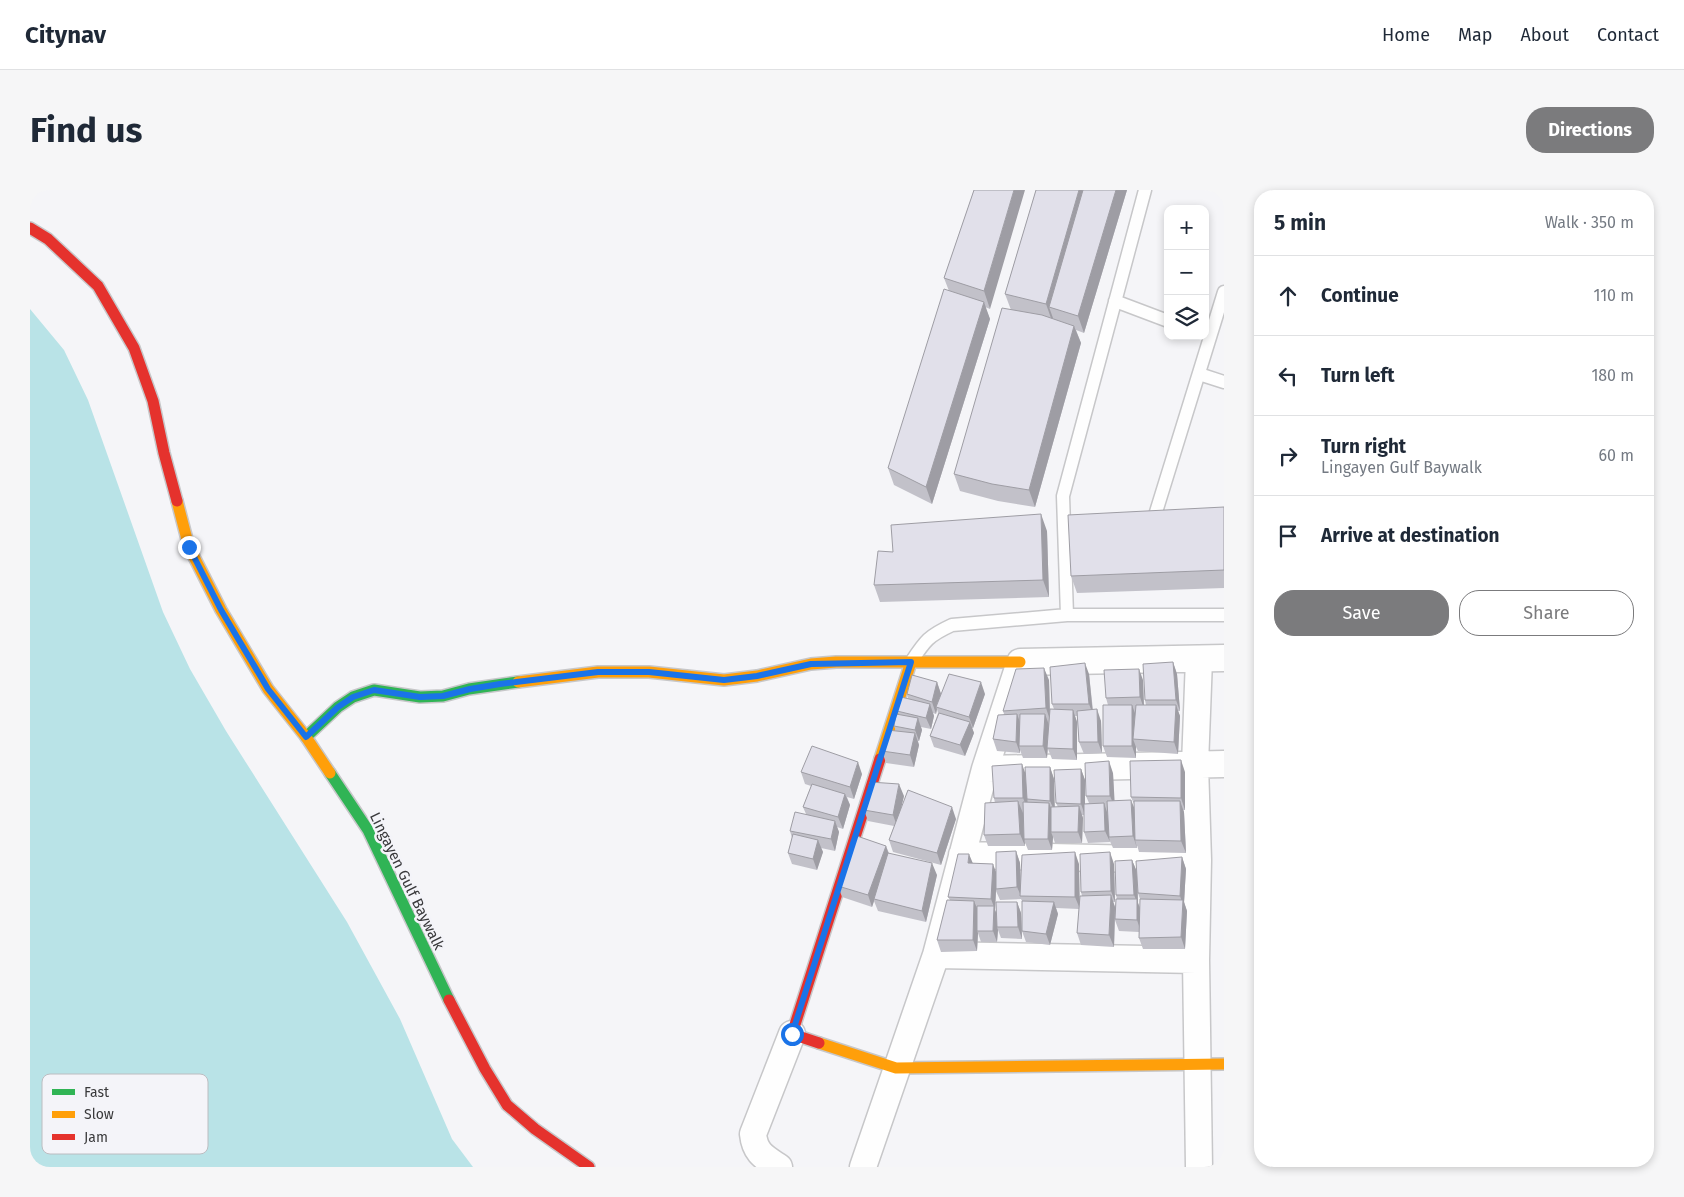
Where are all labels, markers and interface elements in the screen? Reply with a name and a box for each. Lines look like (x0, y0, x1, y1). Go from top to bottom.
text: Citynav (25, 21, 106, 49)
text: Home (1382, 24, 1430, 46)
text: Map (1458, 24, 1492, 46)
text: About (1520, 24, 1569, 46)
text: Contact (1597, 24, 1659, 46)
button: Directions (1526, 107, 1654, 153)
text: Find us (30, 109, 142, 151)
map controls (1164, 205, 1209, 340)
button: + (1164, 205, 1209, 250)
text: 5 min (1274, 210, 1326, 236)
text: Walk · 350 m (1545, 213, 1634, 232)
button: − (1164, 250, 1209, 295)
icon: ahead (1274, 282, 1302, 310)
text: Continue (1321, 284, 1399, 307)
text: 110 m (1593, 286, 1634, 305)
button: layers (1164, 295, 1209, 340)
icon: left (1274, 362, 1302, 390)
text: Turn left (1321, 364, 1395, 387)
text: 180 m (1591, 366, 1634, 385)
text: Turn right (1321, 435, 1406, 458)
icon: right (1274, 442, 1302, 470)
text: 60 m (1599, 446, 1634, 465)
text: Lingayen Gulf Baywalk (1321, 458, 1482, 477)
icon: arrive (1274, 522, 1302, 550)
text: Arrive at destination (1321, 524, 1500, 547)
route end (178, 536, 201, 559)
button: Save (1274, 590, 1449, 636)
button: Share (1459, 590, 1634, 636)
street label: Lingayen Gulf Baywalk (366, 809, 448, 953)
route start (781, 1023, 804, 1046)
legend (42, 1074, 208, 1154)
text: Fast (84, 1084, 110, 1101)
text: Slow (84, 1106, 114, 1123)
text: Jam (84, 1129, 108, 1146)

